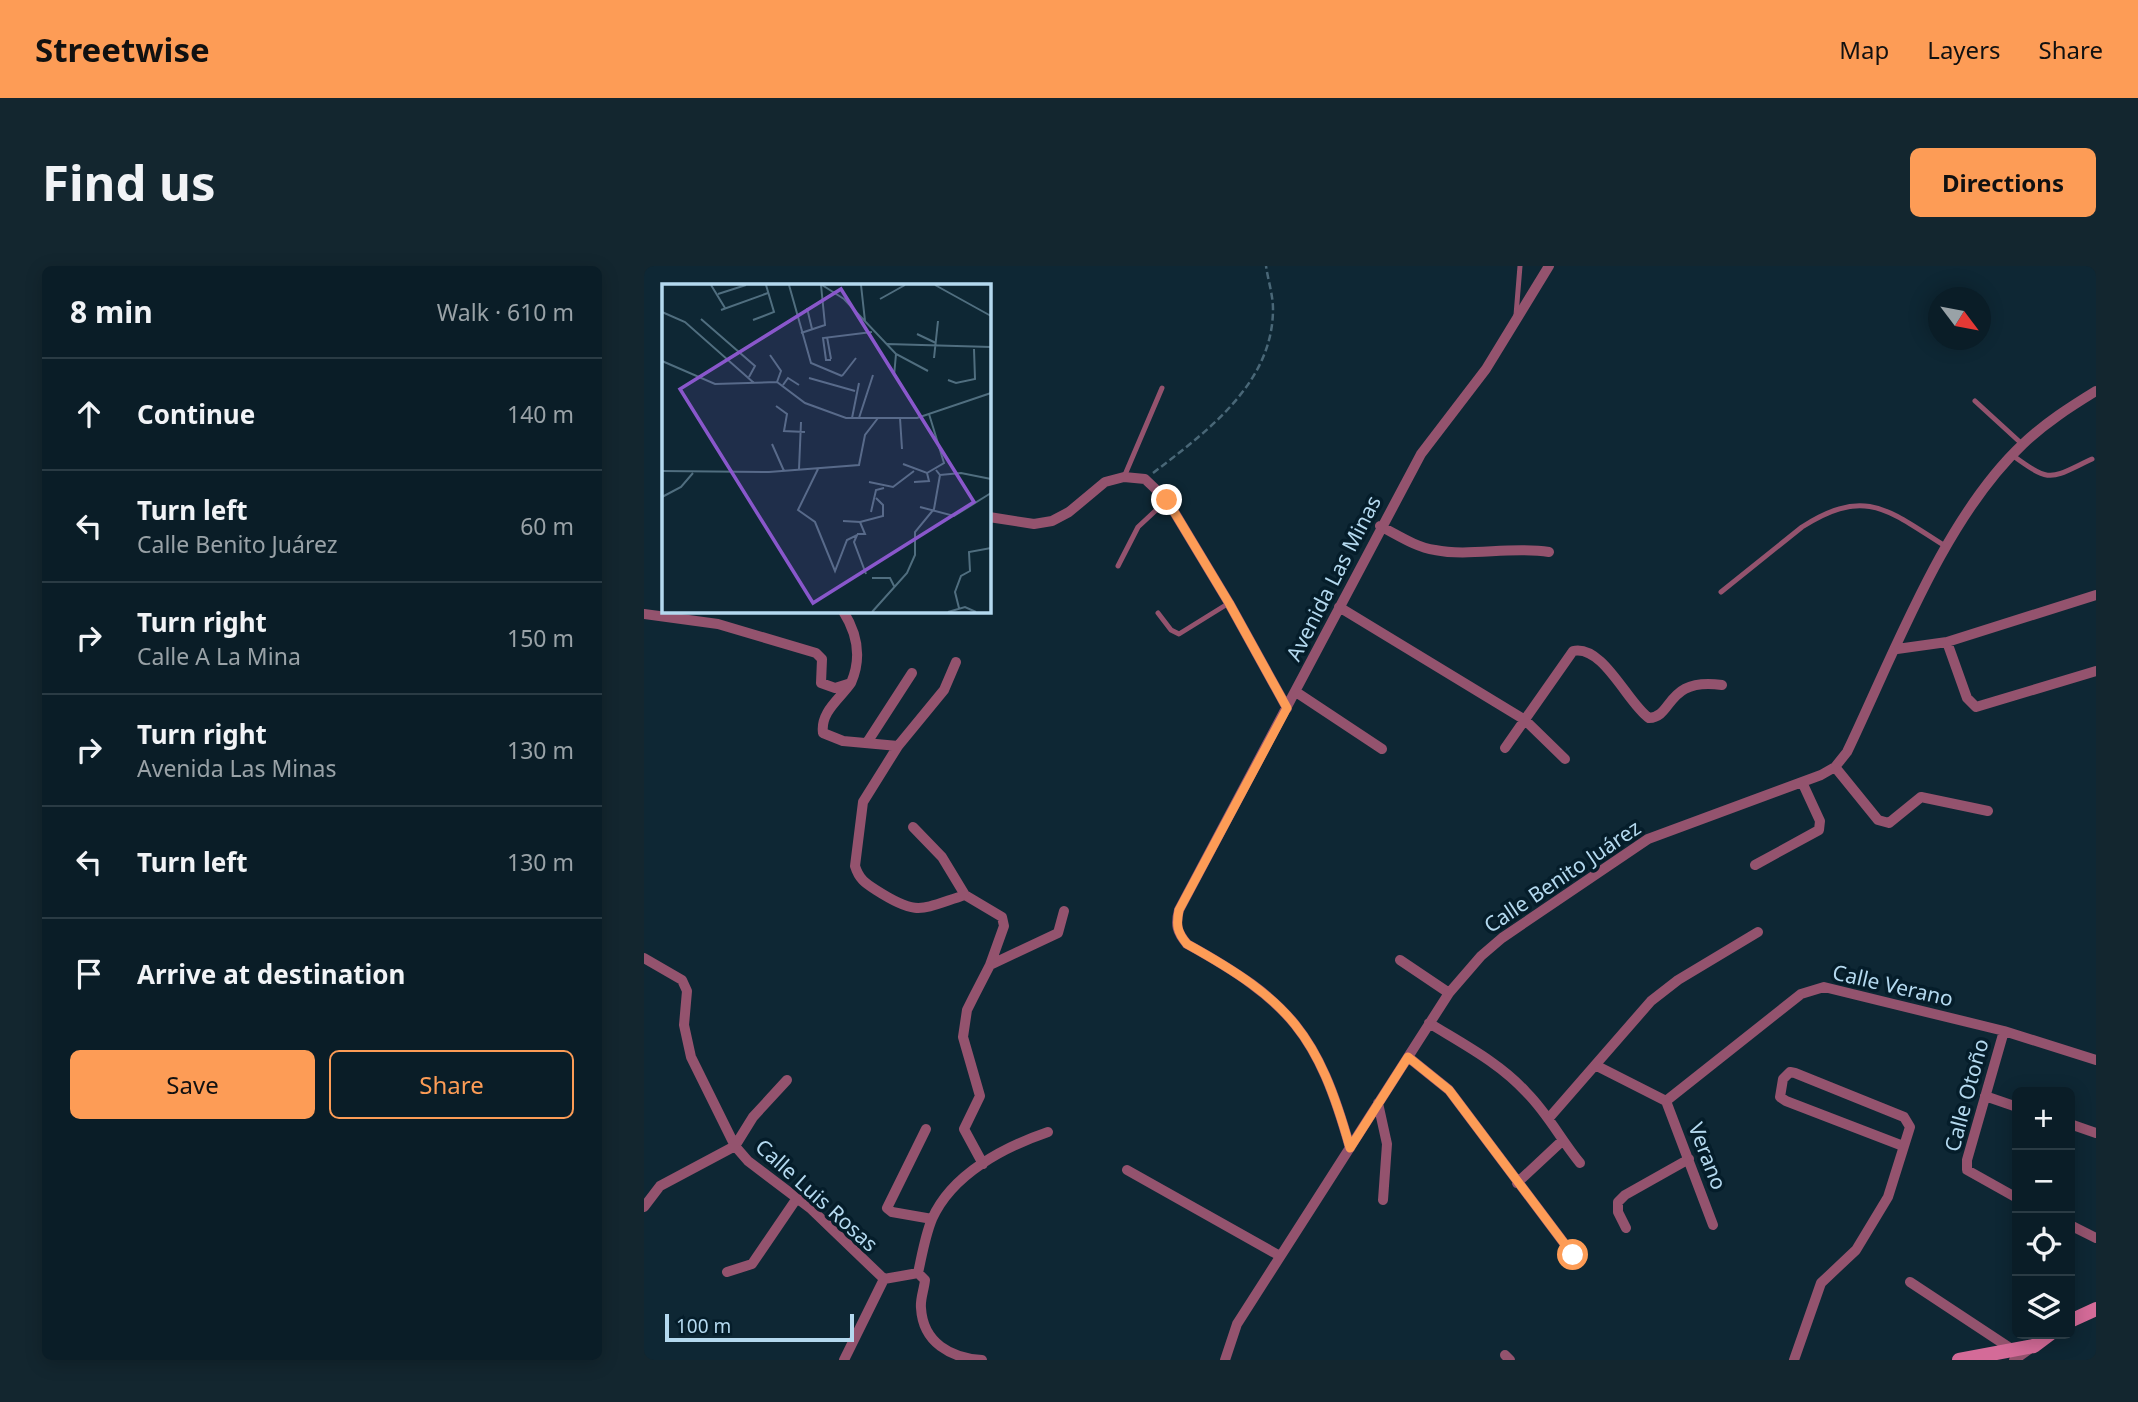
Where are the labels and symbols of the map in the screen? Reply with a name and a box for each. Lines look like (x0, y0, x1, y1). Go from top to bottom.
inset map (662, 284, 990, 612)
north arrow (1928, 287, 1991, 350)
route end (1151, 484, 1182, 515)
street label: Avenida Las Minas (1279, 491, 1387, 665)
street label: Calle Benito Juárez (1478, 813, 1646, 939)
street label: Calle Verano (1830, 958, 1956, 1012)
street label: Calle Otoño (1938, 1036, 1994, 1154)
street label: Verano (1682, 1118, 1734, 1194)
street label: Calle Luis Rosas (750, 1132, 884, 1258)
route start (1557, 1239, 1588, 1270)
scale bar (665, 1311, 854, 1343)

